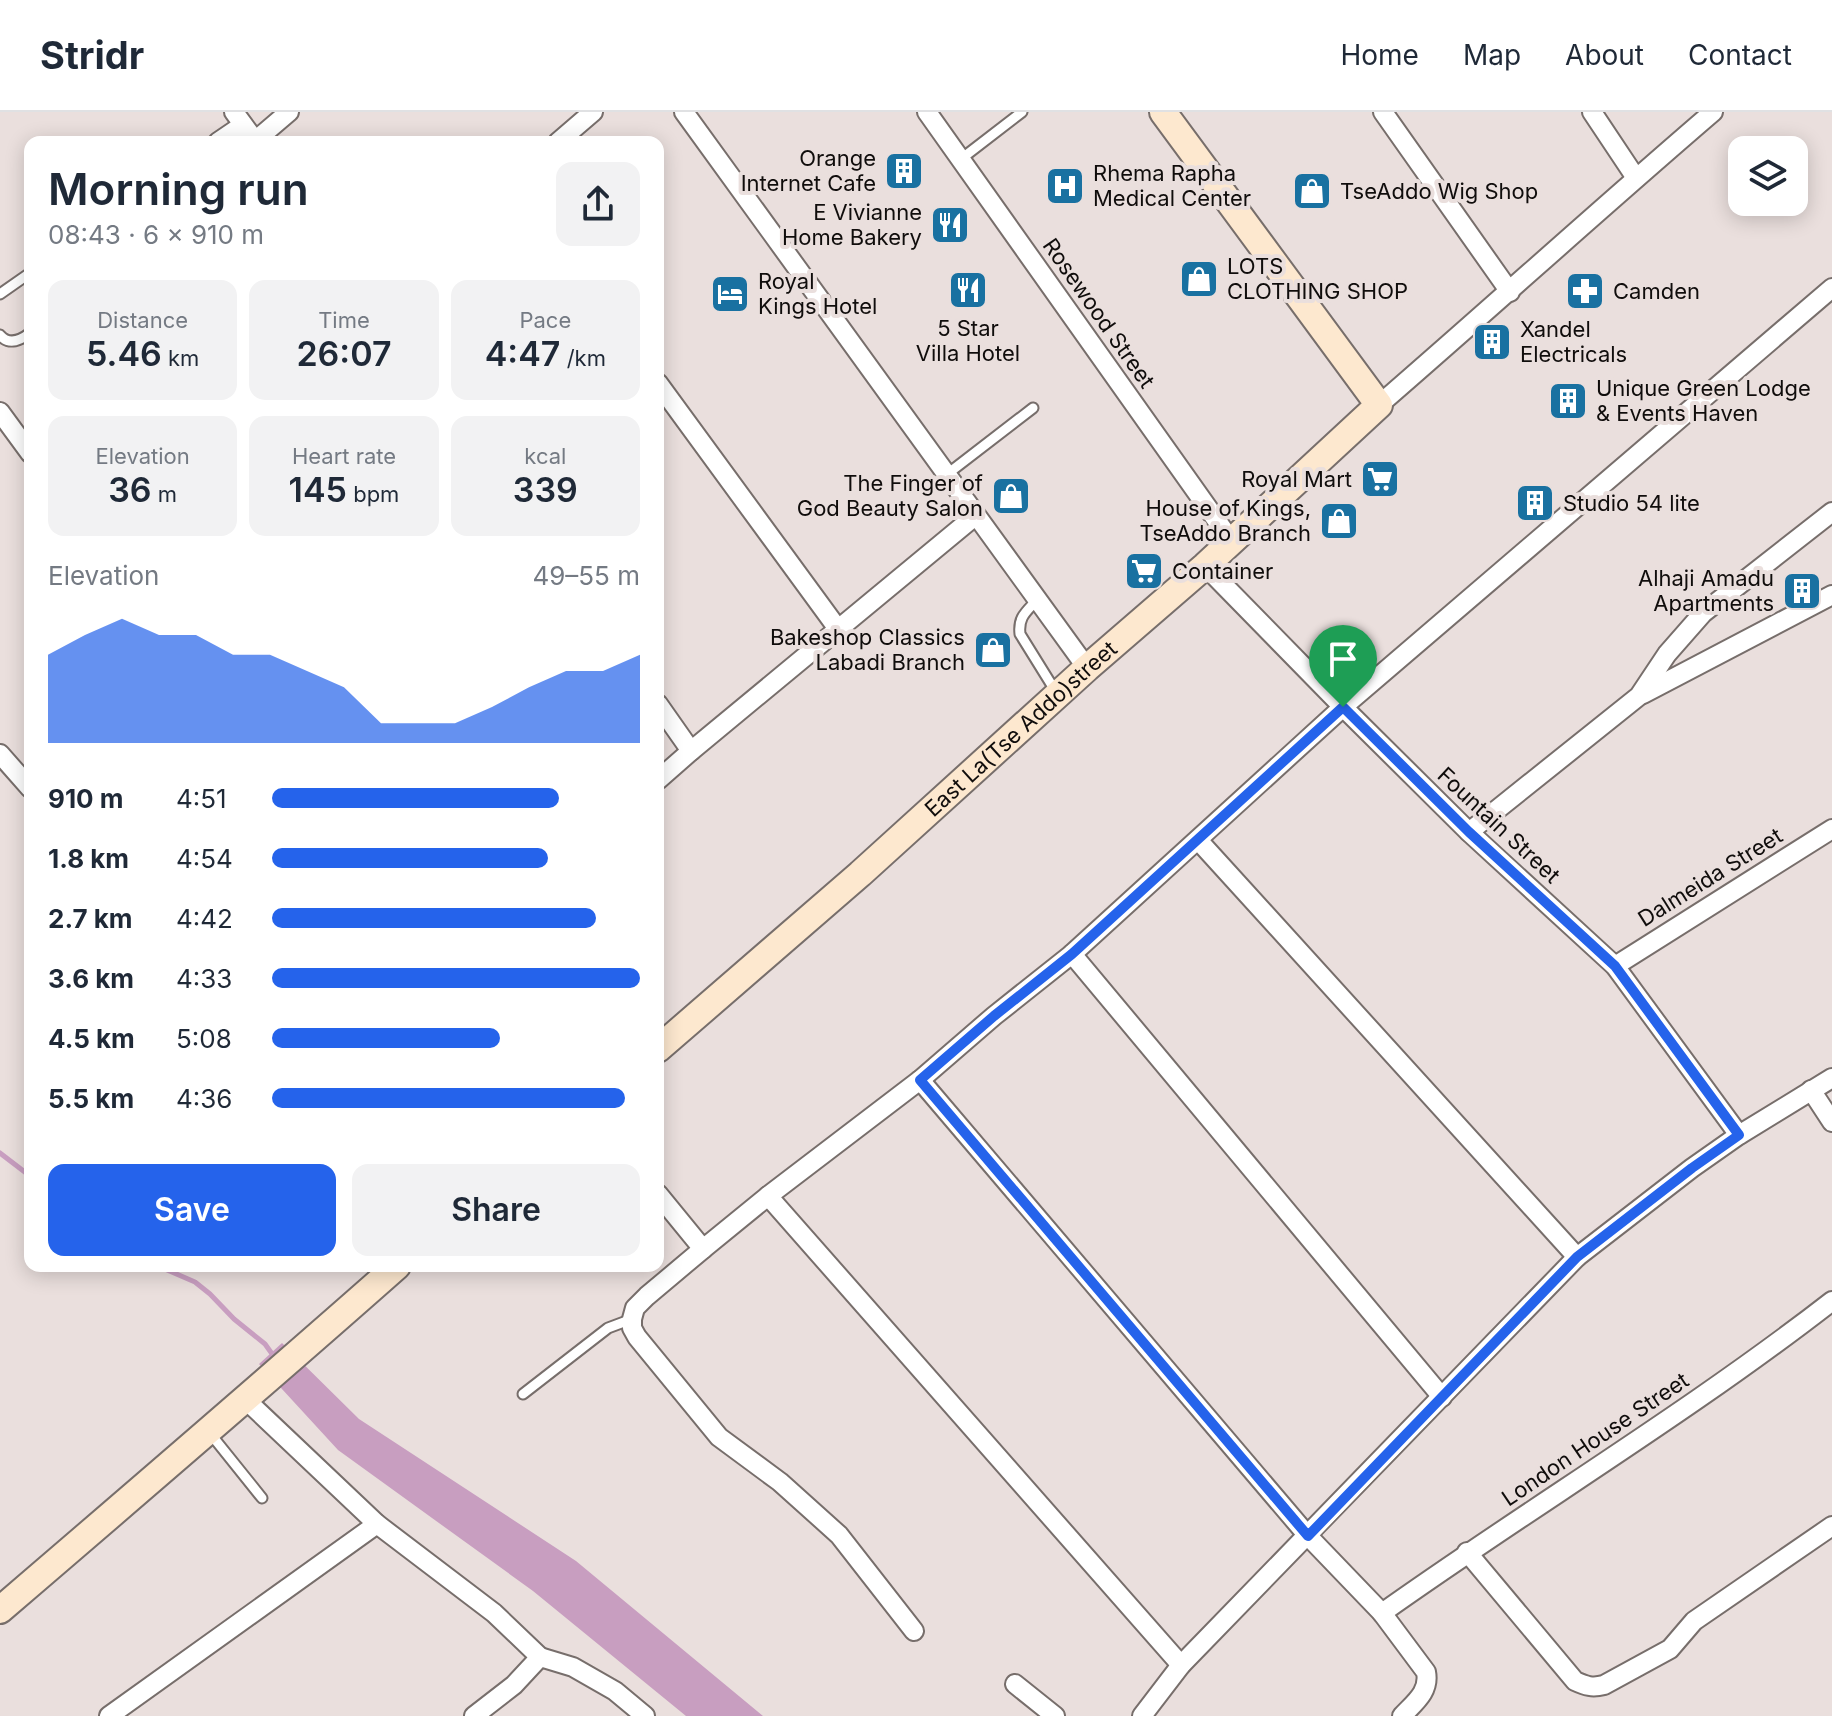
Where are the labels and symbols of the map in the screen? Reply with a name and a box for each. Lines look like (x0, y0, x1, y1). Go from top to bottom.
place label: Orange Internet Cafe (741, 145, 876, 196)
building icon: Orange Internet Cafe (883, 150, 925, 192)
place label: Rhema Rapha Medical Center (1093, 160, 1251, 211)
hospital icon: Rhema Rapha Medical Center (1044, 165, 1086, 207)
shop icon: TseAddo Wig Shop (1291, 170, 1333, 212)
place label: TseAddo Wig Shop (1340, 178, 1538, 204)
place label: E Vivianne Home Bakery (782, 199, 922, 250)
restaurant icon: E Vivianne Home Bakery (929, 204, 971, 246)
street label: Rosewood Street (1038, 233, 1160, 393)
place label: LOTS CLOTHING SHOP (1227, 253, 1408, 304)
shop icon: LOTS CLOTHING SHOP (1178, 258, 1220, 300)
place label: Royal Kings Hotel (758, 268, 877, 319)
restaurant icon: 5 Star Villa Hotel (947, 269, 989, 311)
pharmacy icon: Camden (1564, 270, 1606, 312)
hotel icon: Royal Kings Hotel (709, 273, 751, 315)
place label: Camden (1613, 278, 1700, 304)
place label: 5 Star Villa Hotel (916, 315, 1020, 366)
place label: Xandel Electricals (1520, 316, 1627, 367)
building icon: Xandel Electricals (1471, 321, 1513, 363)
place label: Unique Green Lodge & Events Haven (1596, 375, 1811, 426)
building icon: Unique Green Lodge & Events Haven (1547, 380, 1589, 422)
supermarket icon: Royal Mart (1359, 458, 1401, 500)
place label: Royal Mart (1241, 466, 1352, 492)
place label: The Finger of God Beauty Salon (797, 470, 983, 521)
shop icon: The Finger of God Beauty Salon (990, 475, 1032, 517)
building icon: Studio 54 lite (1514, 482, 1556, 524)
place label: Studio 54 lite (1563, 490, 1700, 516)
place label: House of Kings, TseAddo Branch (1140, 495, 1311, 546)
shop icon: House of Kings, TseAddo Branch (1318, 500, 1360, 542)
supermarket icon: Container (1123, 550, 1165, 592)
place label: Container (1172, 558, 1273, 584)
place label: Alhaji Amadu Apartments (1638, 565, 1774, 616)
building icon: Alhaji Amadu Apartments (1781, 570, 1823, 612)
place label: Bakeshop Classics Labadi Branch (770, 624, 965, 675)
pin (1309, 625, 1377, 707)
shop icon: Bakeshop Classics Labadi Branch (972, 629, 1014, 671)
street label: East La(Tse Addo)street (919, 635, 1122, 822)
street label: Fountain Street (1433, 762, 1565, 888)
street label: Dalmeida Street (1633, 822, 1787, 932)
street label: London House Street (1497, 1367, 1693, 1511)

